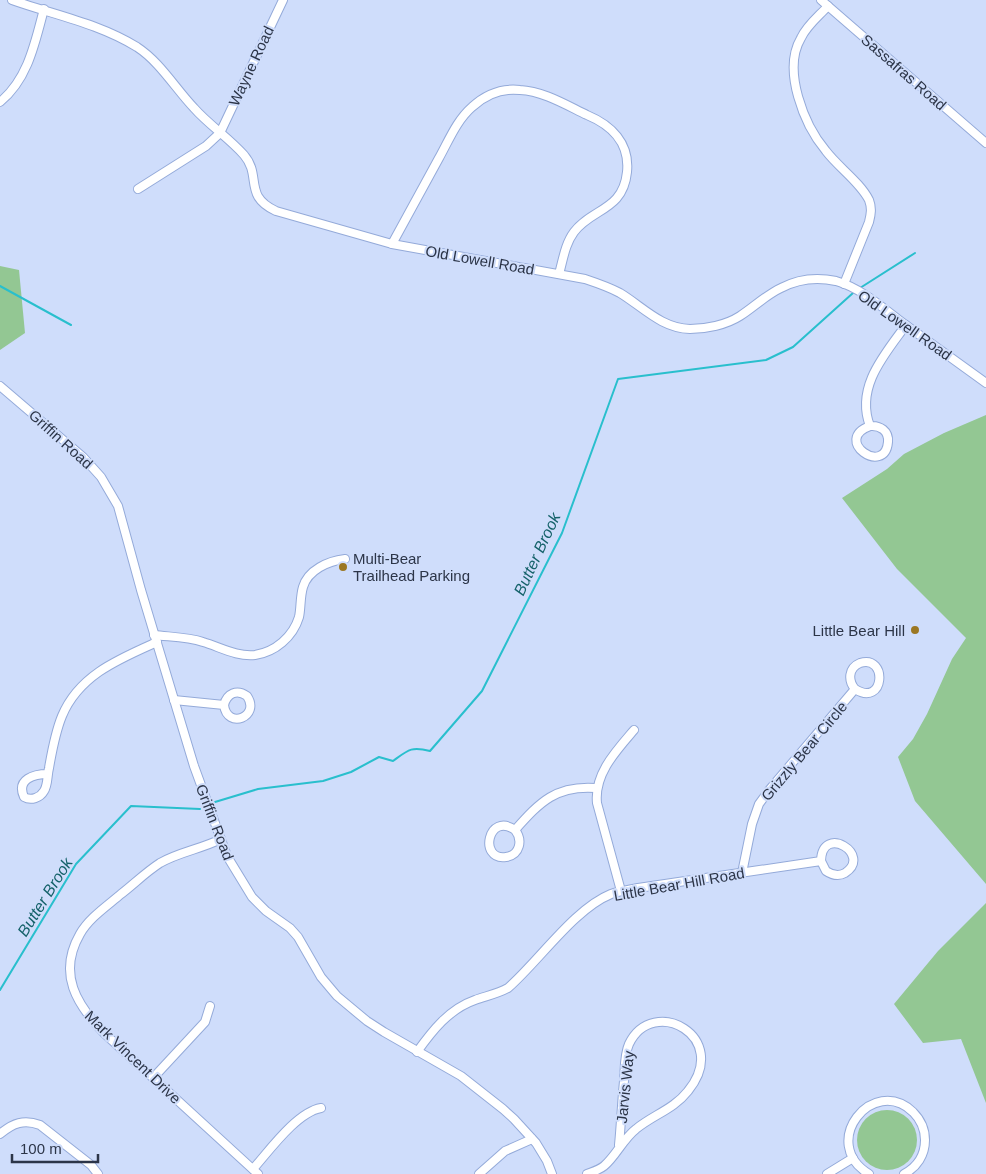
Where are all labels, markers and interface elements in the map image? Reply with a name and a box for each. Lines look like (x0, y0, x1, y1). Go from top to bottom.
street label: Wayne Road (225, 23, 277, 109)
street label: Sassafras Road (858, 31, 950, 113)
street label: Old Lowell Road (424, 242, 536, 278)
street label: Old Lowell Road (855, 286, 955, 364)
street label: Griffin Road (26, 406, 96, 472)
water label: Butter Brook (511, 509, 564, 598)
place label: Multi-Bear Trailhead Parking (353, 550, 470, 584)
marker: Multi-Bear Trailhead Parking (337, 561, 349, 573)
place label: Little Bear Hill (812, 622, 905, 639)
marker: Little Bear Hill (909, 624, 921, 636)
street label: Grizzly Bear Circle (758, 698, 850, 804)
street label: Griffin Road (193, 782, 237, 862)
water label: Butter Brook (14, 854, 76, 939)
street label: Little Bear Hill Road (612, 864, 746, 904)
street label: Mark Vincent Drive (82, 1007, 184, 1107)
street label: Jarvis Way (613, 1049, 637, 1124)
scale bar (12, 1132, 99, 1164)
text: 100 m (20, 1140, 62, 1157)

